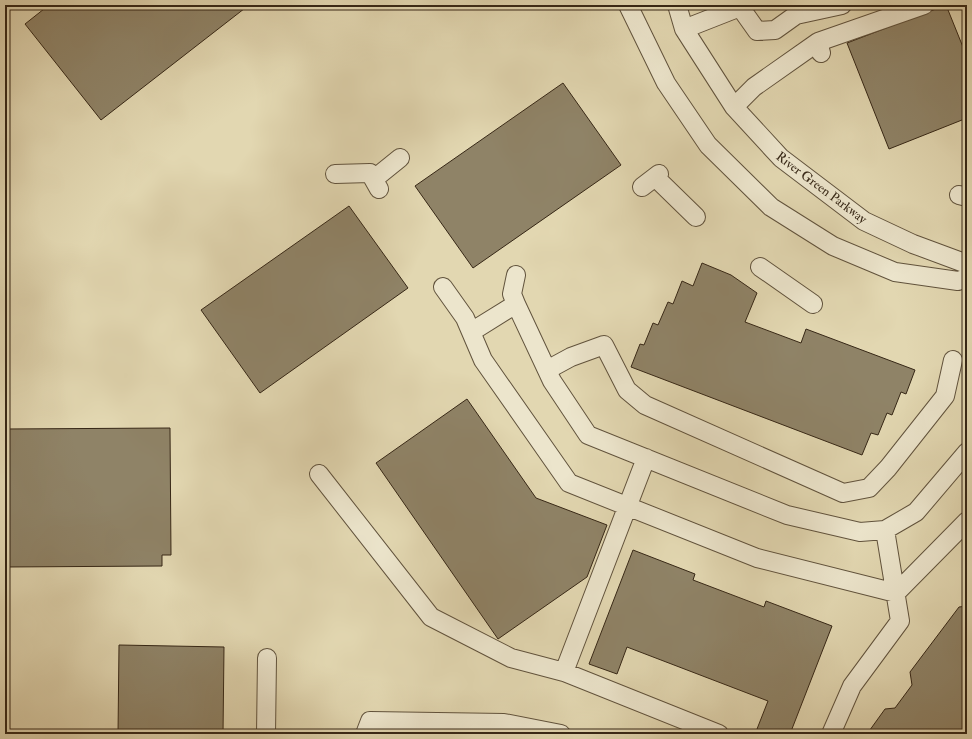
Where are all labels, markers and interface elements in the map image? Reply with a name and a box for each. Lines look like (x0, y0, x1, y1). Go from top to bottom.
street label: River Green Parkway (772, 148, 870, 228)

